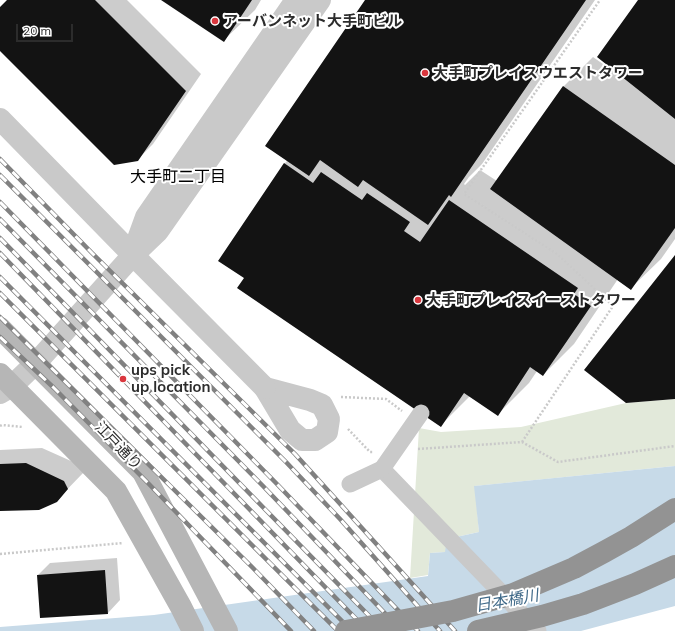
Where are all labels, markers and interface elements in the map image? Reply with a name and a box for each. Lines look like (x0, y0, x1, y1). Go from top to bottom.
place label: アーバンネット大手町ビル (223, 12, 402, 30)
scale bar (18, 16, 75, 42)
marker: アーバンネット大手町ビル (210, 16, 220, 26)
text: 20 m (23, 23, 51, 38)
place label: 大手町プレイスウエストタワー (433, 64, 643, 82)
marker: 大手町プレイスウエストタワー (420, 68, 430, 78)
district label: 大手町二丁目 (130, 167, 226, 187)
place label: 大手町プレイスイーストタワー (426, 291, 636, 309)
marker: 大手町プレイスイーストタワー (413, 295, 423, 305)
place label: ups pick up location (131, 361, 210, 396)
marker: ups pick up location (118, 374, 128, 384)
street label: 江戸通り (91, 418, 145, 474)
water label: 日本橋川 (474, 586, 540, 616)

